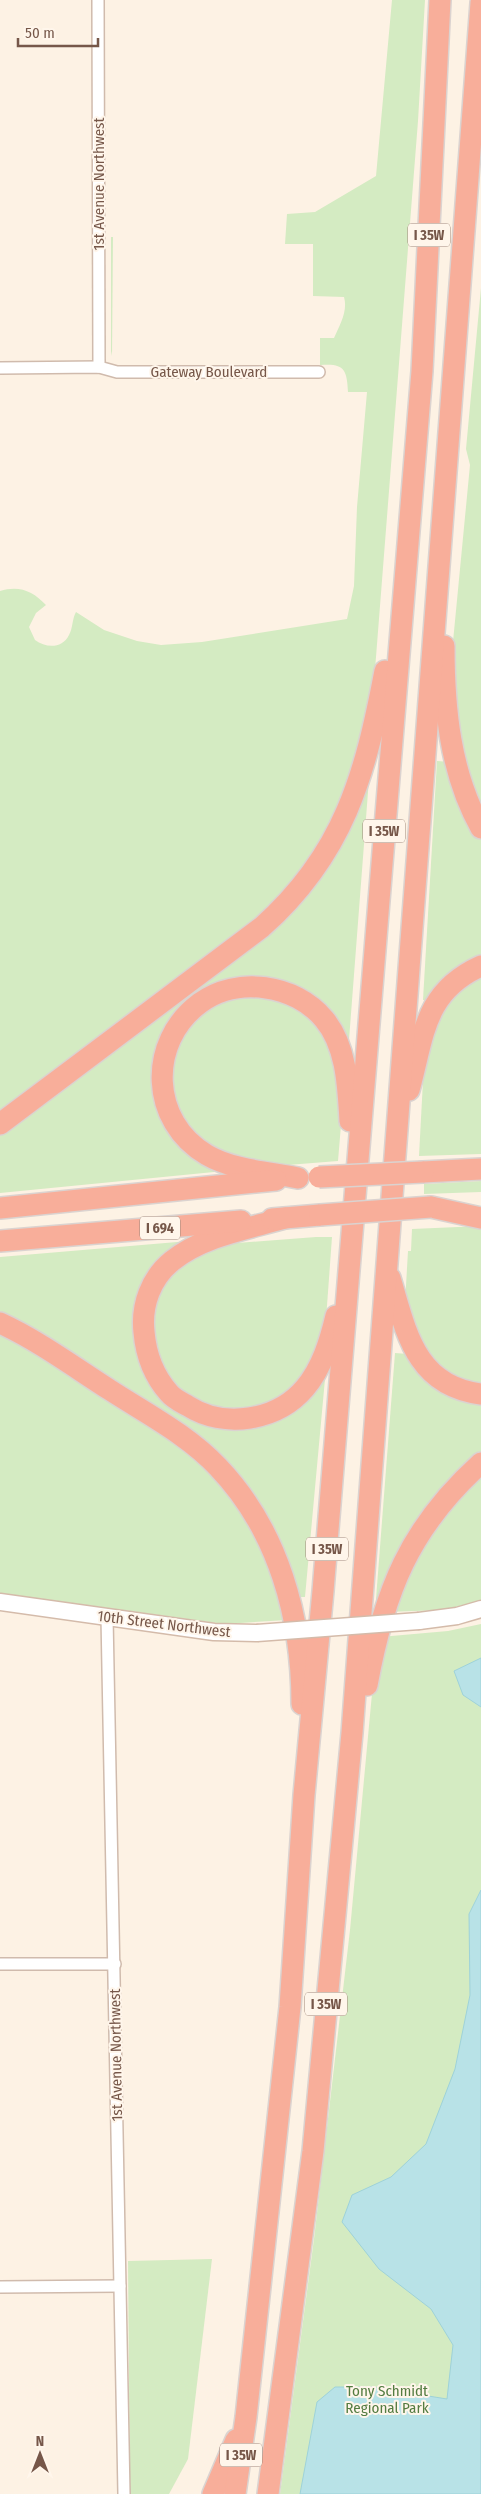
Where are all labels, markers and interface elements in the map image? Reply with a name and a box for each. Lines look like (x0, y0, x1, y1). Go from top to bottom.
scale bar (18, 15, 98, 47)
text: 50 m (25, 24, 55, 42)
street label: 1st Avenue Northwest (90, 117, 108, 250)
road number: I 35W (408, 224, 450, 246)
street label: Gateway Boulevard (151, 363, 267, 381)
road number: I 35W (363, 819, 405, 842)
road number: I 694 (140, 1216, 180, 1240)
road number: I 35W (306, 1538, 348, 1560)
street label: 10th Street Northwest (96, 1607, 232, 1641)
street label: 1st Avenue Northwest (106, 1988, 126, 2122)
road number: I 35W (305, 1992, 347, 2016)
park label: Tony Schmidt Regional Park (345, 2382, 429, 2417)
north arrow (15, 2429, 65, 2479)
text: N (36, 2433, 44, 2450)
road number: I 35W (220, 2444, 262, 2466)

